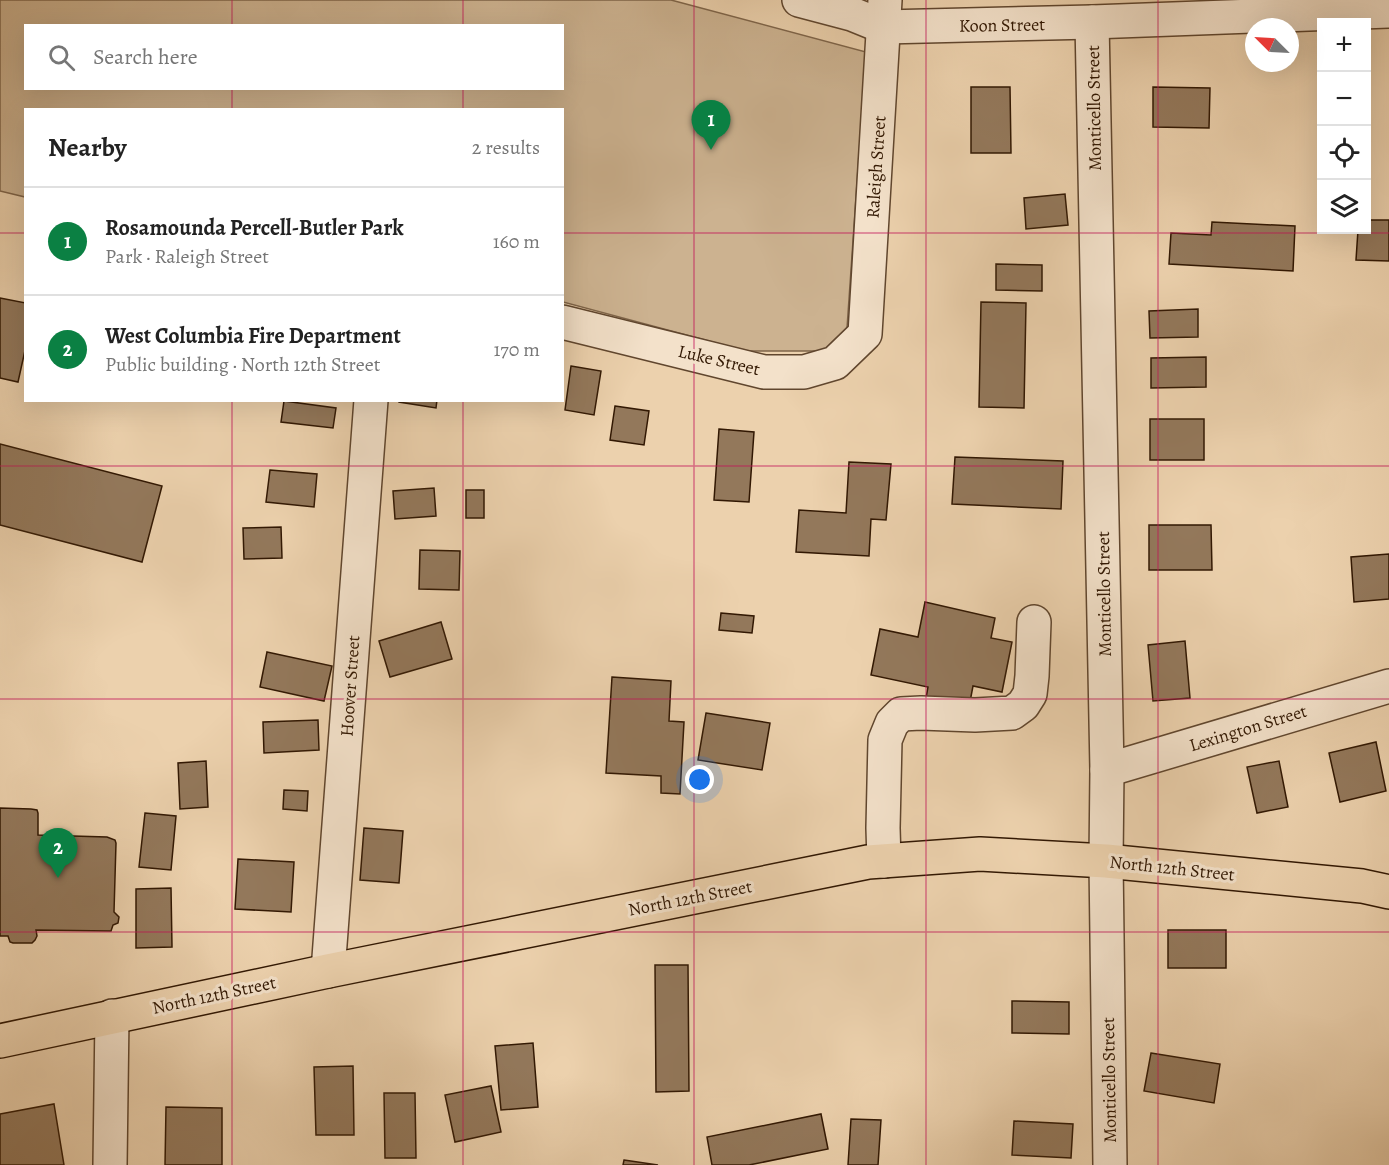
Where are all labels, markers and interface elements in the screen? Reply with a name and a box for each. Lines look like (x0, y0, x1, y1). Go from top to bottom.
street label: Koon Street (959, 12, 1045, 38)
north arrow (1245, 18, 1299, 72)
map controls (1317, 18, 1371, 234)
button: + (1317, 18, 1371, 72)
search box (24, 24, 564, 90)
icon: search (45, 41, 78, 74)
text: Search here (93, 42, 198, 72)
street label: Monticello Street (1081, 45, 1107, 171)
button: − (1317, 72, 1371, 126)
pin: 1 (692, 100, 730, 150)
street label: Raleigh Street (860, 115, 892, 219)
button: locate (1317, 126, 1371, 180)
text: Nearby (48, 130, 127, 165)
text: 2 results (472, 134, 540, 161)
button: layers (1317, 180, 1371, 234)
text: Rosamounda Percell-Butler Park (105, 213, 404, 243)
text: 1 (64, 228, 71, 255)
text: 160 m (493, 228, 540, 255)
text: Park · Raleigh Street (105, 243, 269, 270)
text: West Columbia Fire Department (105, 321, 401, 351)
text: 2 (63, 336, 72, 363)
text: 170 m (494, 336, 540, 363)
street label: Luke Street (676, 339, 762, 381)
text: Public building · North 12th Street (105, 351, 380, 378)
street label: Monticello Street (1091, 531, 1117, 657)
street label: Hoover Street (334, 635, 366, 737)
street label: Lexington Street (1186, 699, 1310, 757)
your location (685, 765, 714, 794)
pin: 2 (38, 828, 78, 878)
street label: North 12th Street (1108, 849, 1236, 887)
street label: North 12th Street (626, 874, 754, 922)
street label: North 12th Street (150, 970, 278, 1020)
street label: Monticello Street (1096, 1017, 1122, 1143)

